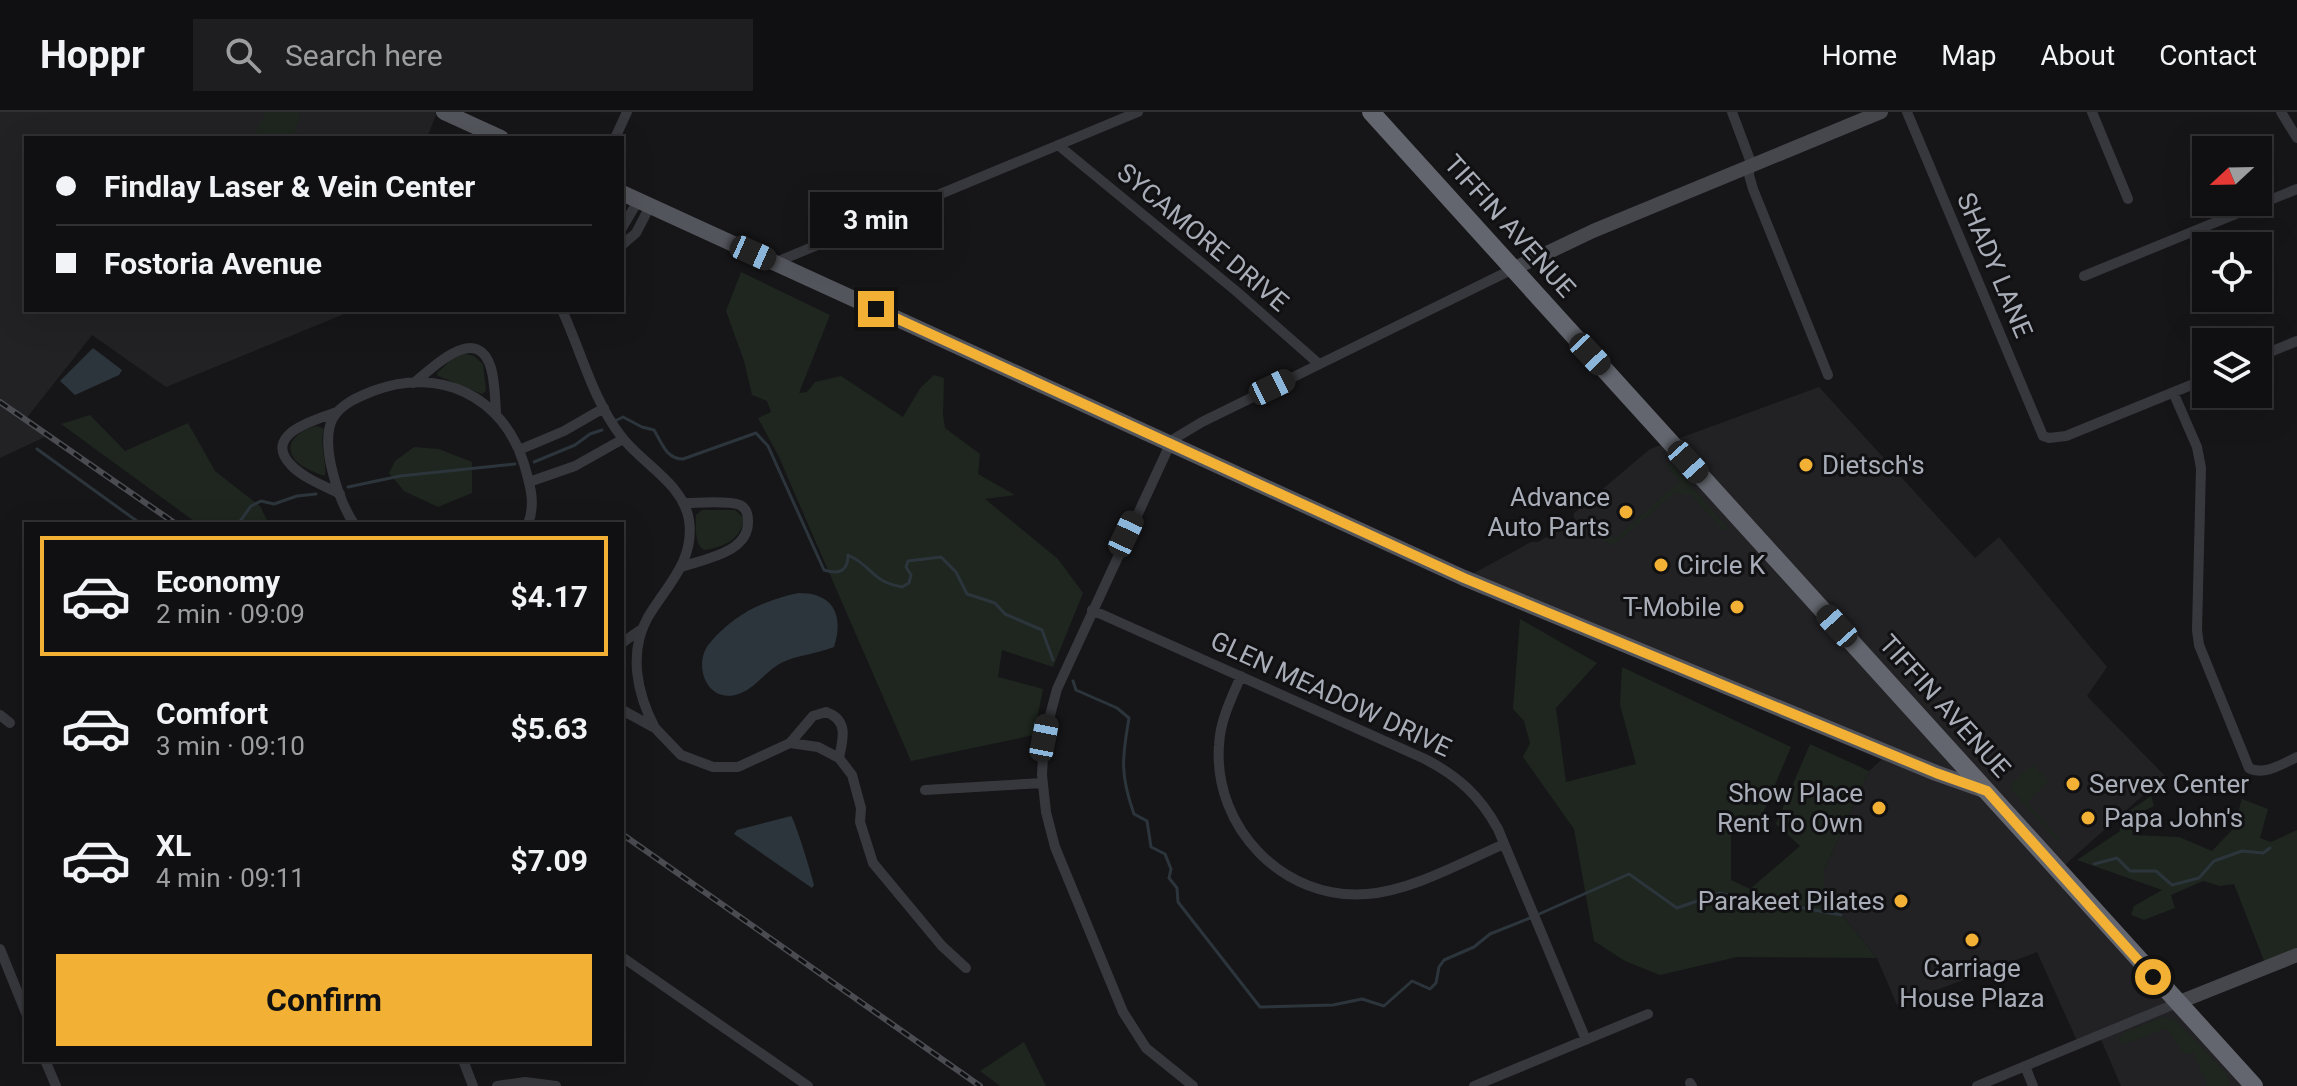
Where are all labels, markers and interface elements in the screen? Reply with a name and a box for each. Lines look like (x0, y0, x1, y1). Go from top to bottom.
search box (193, 19, 753, 91)
text: Hoppr (40, 33, 145, 77)
icon: search (221, 33, 265, 77)
text: Search here (285, 38, 443, 73)
text: Home (1822, 39, 1897, 72)
text: Map (1941, 39, 1997, 72)
text: About (2041, 39, 2115, 72)
text: Contact (2159, 39, 2257, 72)
north arrow (2192, 136, 2272, 216)
map controls (2192, 136, 2272, 408)
street label: TIFFIN AVENUE (1438, 149, 1582, 303)
street label: SYCAMORE DRIVE (1111, 157, 1295, 317)
text: Findlay Laser & Vein Center (104, 169, 475, 204)
street label: SHADY LANE (1951, 188, 2039, 342)
callout: 3 min (810, 193, 942, 249)
text: 3 min (843, 205, 909, 235)
car (726, 232, 780, 274)
button: locate (2192, 232, 2272, 312)
text: Fostoria Avenue (104, 246, 322, 281)
route end (858, 291, 894, 327)
car (1565, 328, 1615, 380)
button: layers (2192, 328, 2272, 408)
car (1245, 366, 1299, 408)
car (1663, 436, 1713, 488)
place label: Dietsch's (1822, 450, 1925, 480)
marker: Dietsch's (1797, 456, 1815, 474)
place label: Advance Auto Parts (1488, 482, 1610, 542)
marker: Advance Auto Parts (1617, 503, 1635, 521)
car (1105, 507, 1147, 561)
place label: Circle K (1677, 550, 1766, 580)
marker: Circle K (1652, 556, 1670, 574)
icon: car (60, 560, 132, 632)
text: Economy (156, 564, 280, 599)
text: $4.17 (510, 579, 588, 614)
place label: T-Mobile (1623, 592, 1721, 622)
marker: T-Mobile (1728, 598, 1746, 616)
text: 2 min · 09:09 (156, 599, 305, 629)
car (1812, 600, 1862, 652)
street label: GLEN MEADOW DRIVE (1206, 625, 1456, 763)
street label: TIFFIN AVENUE (1873, 629, 2017, 783)
icon: car (60, 692, 132, 764)
text: Comfort (156, 696, 268, 731)
text: $5.63 (510, 711, 588, 746)
car (1028, 712, 1060, 764)
text: 3 min · 09:10 (156, 731, 305, 761)
place label: Servex Center (2089, 769, 2249, 799)
marker: Servex Center (2064, 775, 2082, 793)
place label: Show Place Rent To Own (1717, 778, 1863, 838)
marker: Show Place Rent To Own (1870, 799, 1888, 817)
place label: Papa John's (2104, 803, 2243, 833)
marker: Papa John's (2079, 809, 2097, 827)
icon: car (60, 824, 132, 896)
text: XL (156, 828, 191, 863)
text: $7.09 (510, 843, 588, 878)
text: 4 min · 09:11 (156, 863, 305, 893)
place label: Parakeet Pilates (1698, 886, 1885, 916)
marker: Parakeet Pilates (1892, 892, 1910, 910)
marker: Carriage House Plaza (1963, 931, 1981, 949)
place label: Carriage House Plaza (1899, 953, 2045, 1013)
button: Confirm (56, 954, 592, 1046)
route start (2135, 959, 2171, 995)

